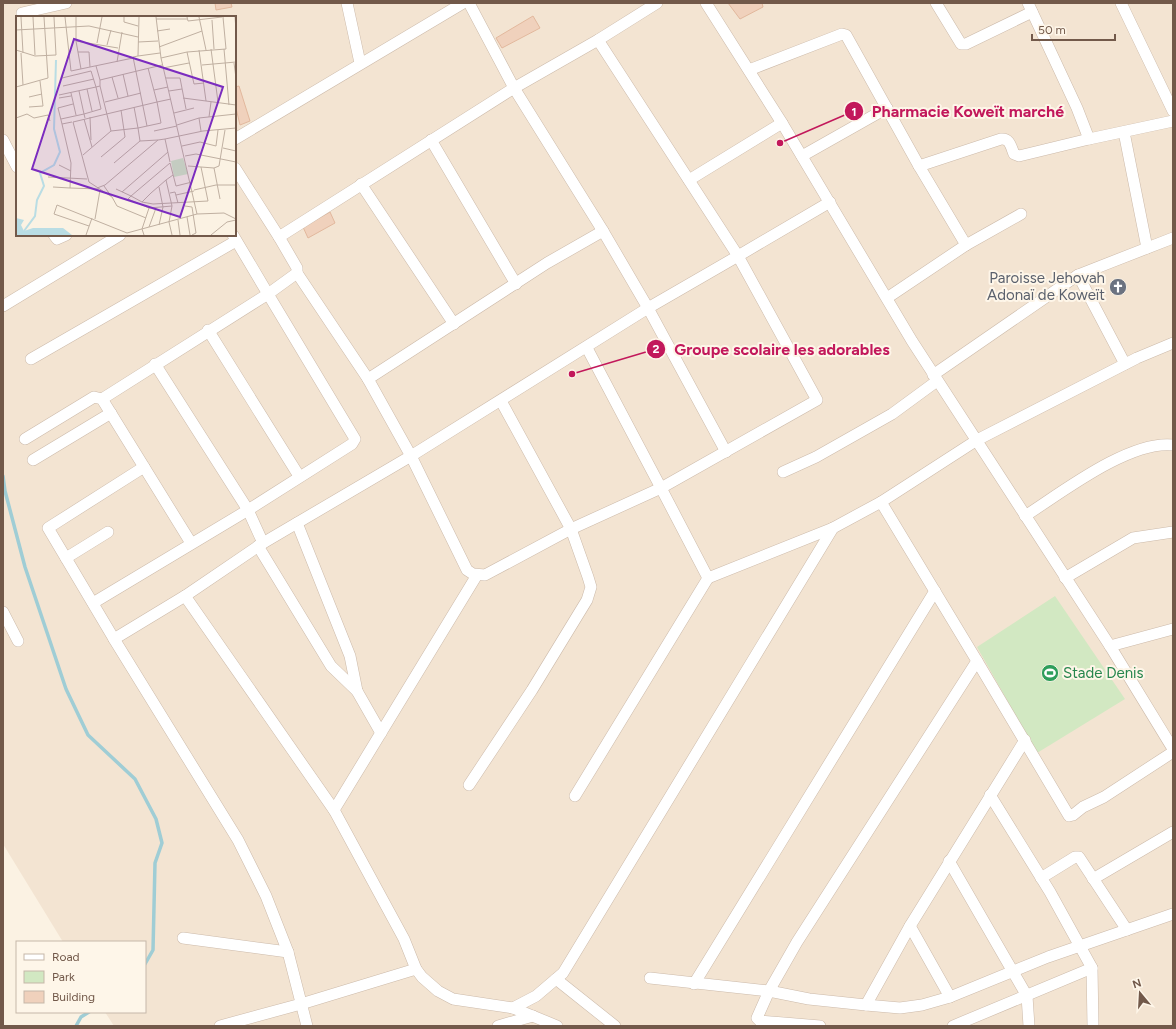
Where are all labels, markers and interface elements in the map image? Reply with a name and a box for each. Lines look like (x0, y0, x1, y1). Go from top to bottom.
inset map (16, 16, 236, 236)
scale bar (1032, 16, 1115, 42)
text: 50 m (1038, 23, 1066, 37)
callout: Pharmacie Koweït marché (844, 97, 1073, 125)
text: Pharmacie Koweït marché (872, 102, 1064, 121)
text: 1 (851, 105, 857, 119)
place label: Paroisse Jehovah Adonaï de Koweït (987, 269, 1105, 304)
church icon: Paroisse Jehovah Adonaï de Koweït (1108, 277, 1128, 297)
callout: Groupe scolaire les adorables (646, 335, 897, 363)
text: Groupe scolaire les adorables (674, 340, 890, 359)
text: 2 (653, 342, 660, 356)
sports icon: Stade Denis (1040, 663, 1060, 683)
place label: Stade Denis (1063, 664, 1144, 682)
legend (16, 941, 146, 1013)
text: Road (52, 950, 80, 964)
text: Park (52, 970, 75, 984)
north arrow (1120, 973, 1160, 1013)
text: N (1131, 976, 1143, 991)
text: Building (52, 990, 95, 1004)

